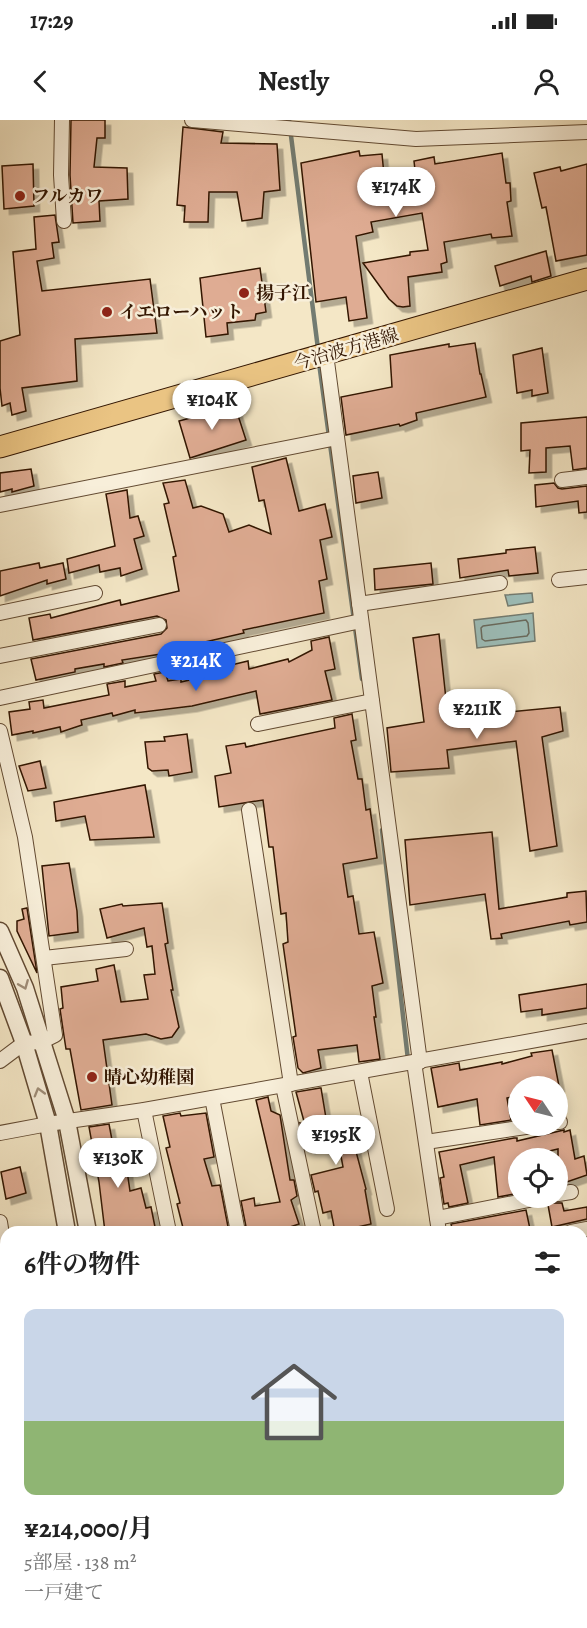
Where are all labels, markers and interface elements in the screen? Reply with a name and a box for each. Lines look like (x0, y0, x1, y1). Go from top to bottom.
text: 17:29 (30, 6, 73, 36)
text: Nestly (258, 63, 329, 99)
icon: back (24, 65, 57, 98)
icon: person (530, 65, 563, 98)
pin: ¥174K (354, 167, 438, 218)
text: ¥174K (371, 173, 421, 200)
place label: フルカワ (32, 184, 103, 208)
marker: フルカワ (13, 189, 27, 203)
place label: 揚子江 (256, 281, 310, 305)
marker: 揚子江 (237, 286, 251, 300)
place label: イエローハット (119, 300, 243, 324)
marker: イエローハット (100, 305, 114, 319)
street label: 今治波方港線 (291, 323, 401, 375)
pin: ¥104K (170, 380, 254, 431)
text: ¥104K (186, 386, 238, 413)
pin: ¥214K (154, 641, 238, 692)
text: ¥214K (171, 647, 221, 674)
pin: ¥211K (435, 689, 519, 740)
text: ¥211K (453, 695, 501, 722)
one-way arrow (16, 979, 29, 990)
place label: 晴心幼稚園 (104, 1065, 194, 1089)
marker: 晴心幼稚園 (85, 1070, 99, 1084)
north arrow (508, 1076, 568, 1136)
map controls (508, 1076, 568, 1208)
one-way arrow (34, 1087, 46, 1098)
pin: ¥195K (294, 1115, 378, 1166)
text: ¥195K (311, 1121, 361, 1148)
pin: ¥130K (76, 1138, 160, 1189)
text: ¥130K (93, 1144, 143, 1171)
button: locate (508, 1148, 568, 1208)
icon: filters (531, 1246, 564, 1279)
text: 6件の物件 (24, 1247, 140, 1282)
icon: home (240, 1348, 348, 1456)
text: ¥214,000/月 (24, 1511, 154, 1546)
text: 5部屋 · 138 m² (24, 1549, 137, 1576)
text: 一戸建て (24, 1579, 104, 1606)

